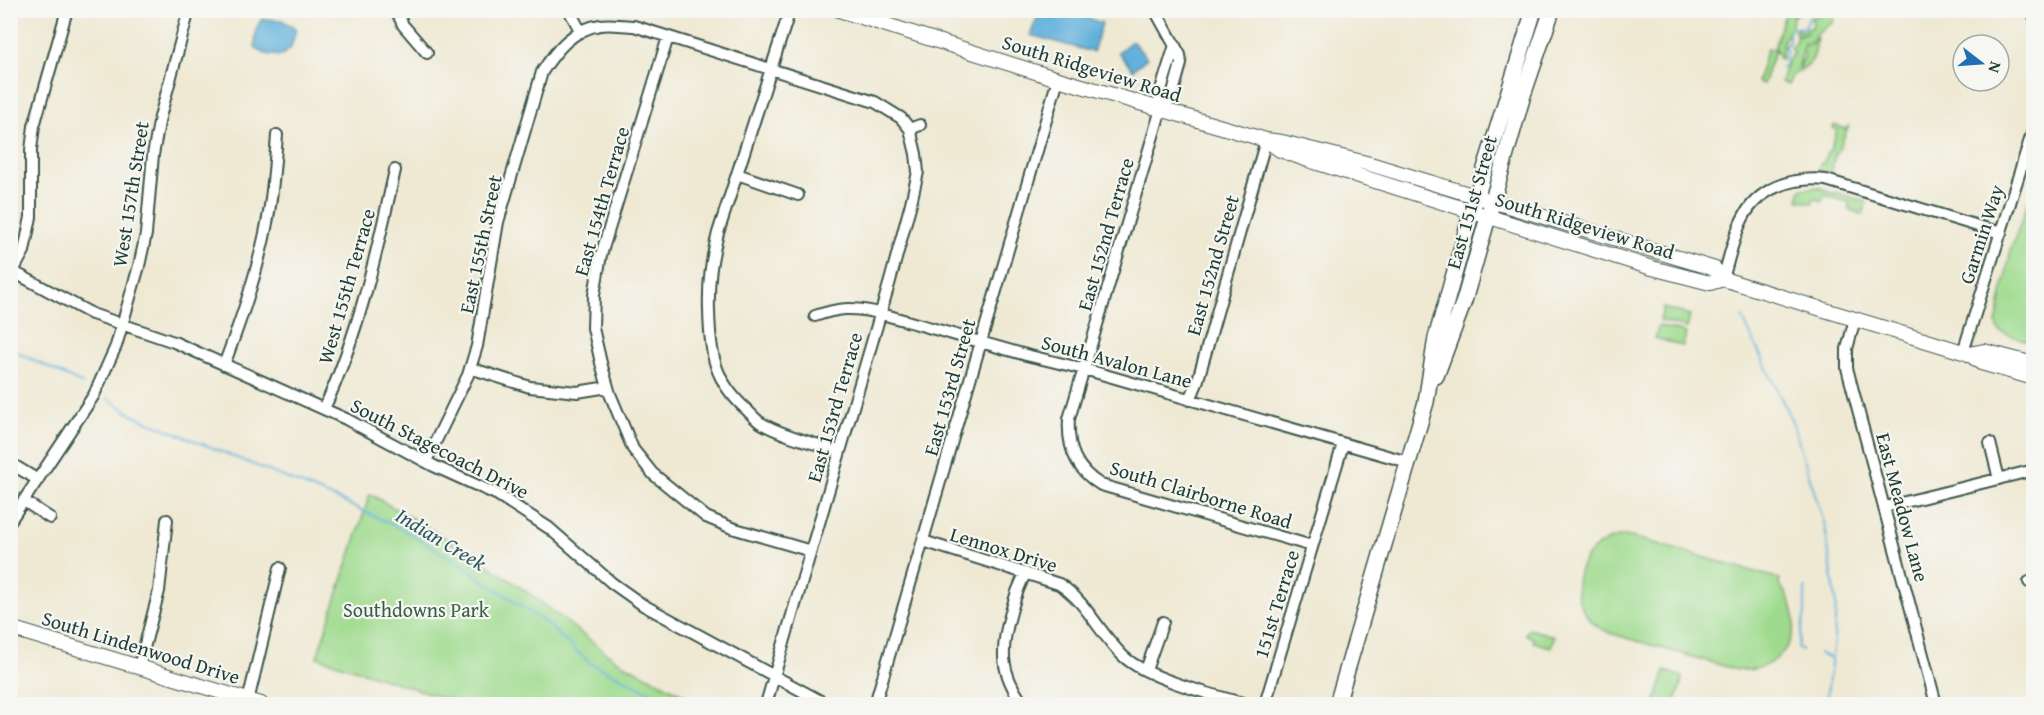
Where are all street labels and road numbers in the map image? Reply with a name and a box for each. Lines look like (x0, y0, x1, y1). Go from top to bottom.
street label: South Ridgeview Road (999, 27, 1185, 109)
street label: West 157th Street (104, 119, 156, 269)
street label: East 154th Terrace (566, 123, 636, 279)
street label: East 151st Street (1438, 132, 1504, 272)
street label: East 152nd Terrace (1069, 154, 1141, 314)
street label: East 155th Street (451, 172, 509, 316)
street label: Garmin Way (1951, 181, 2011, 287)
street label: South Ridgeview Road (1492, 184, 1678, 266)
street label: East 152nd Street (1178, 191, 1246, 339)
street label: West 155th Terrace (310, 205, 382, 367)
street label: East 153rd Street (916, 315, 982, 459)
street label: South Avalon Lane (1038, 327, 1196, 395)
street label: East 153rd Terrace (799, 329, 869, 485)
street label: South Stagecoach Drive (346, 390, 534, 506)
street label: East Meadow Lane (1869, 429, 1937, 585)
street label: South Clairborne Road (1106, 453, 1296, 536)
street label: Lennox Drive (947, 519, 1061, 579)
street label: 151st Terrace (1246, 546, 1306, 662)
street label: South Lindenwood Drive (38, 603, 244, 691)

